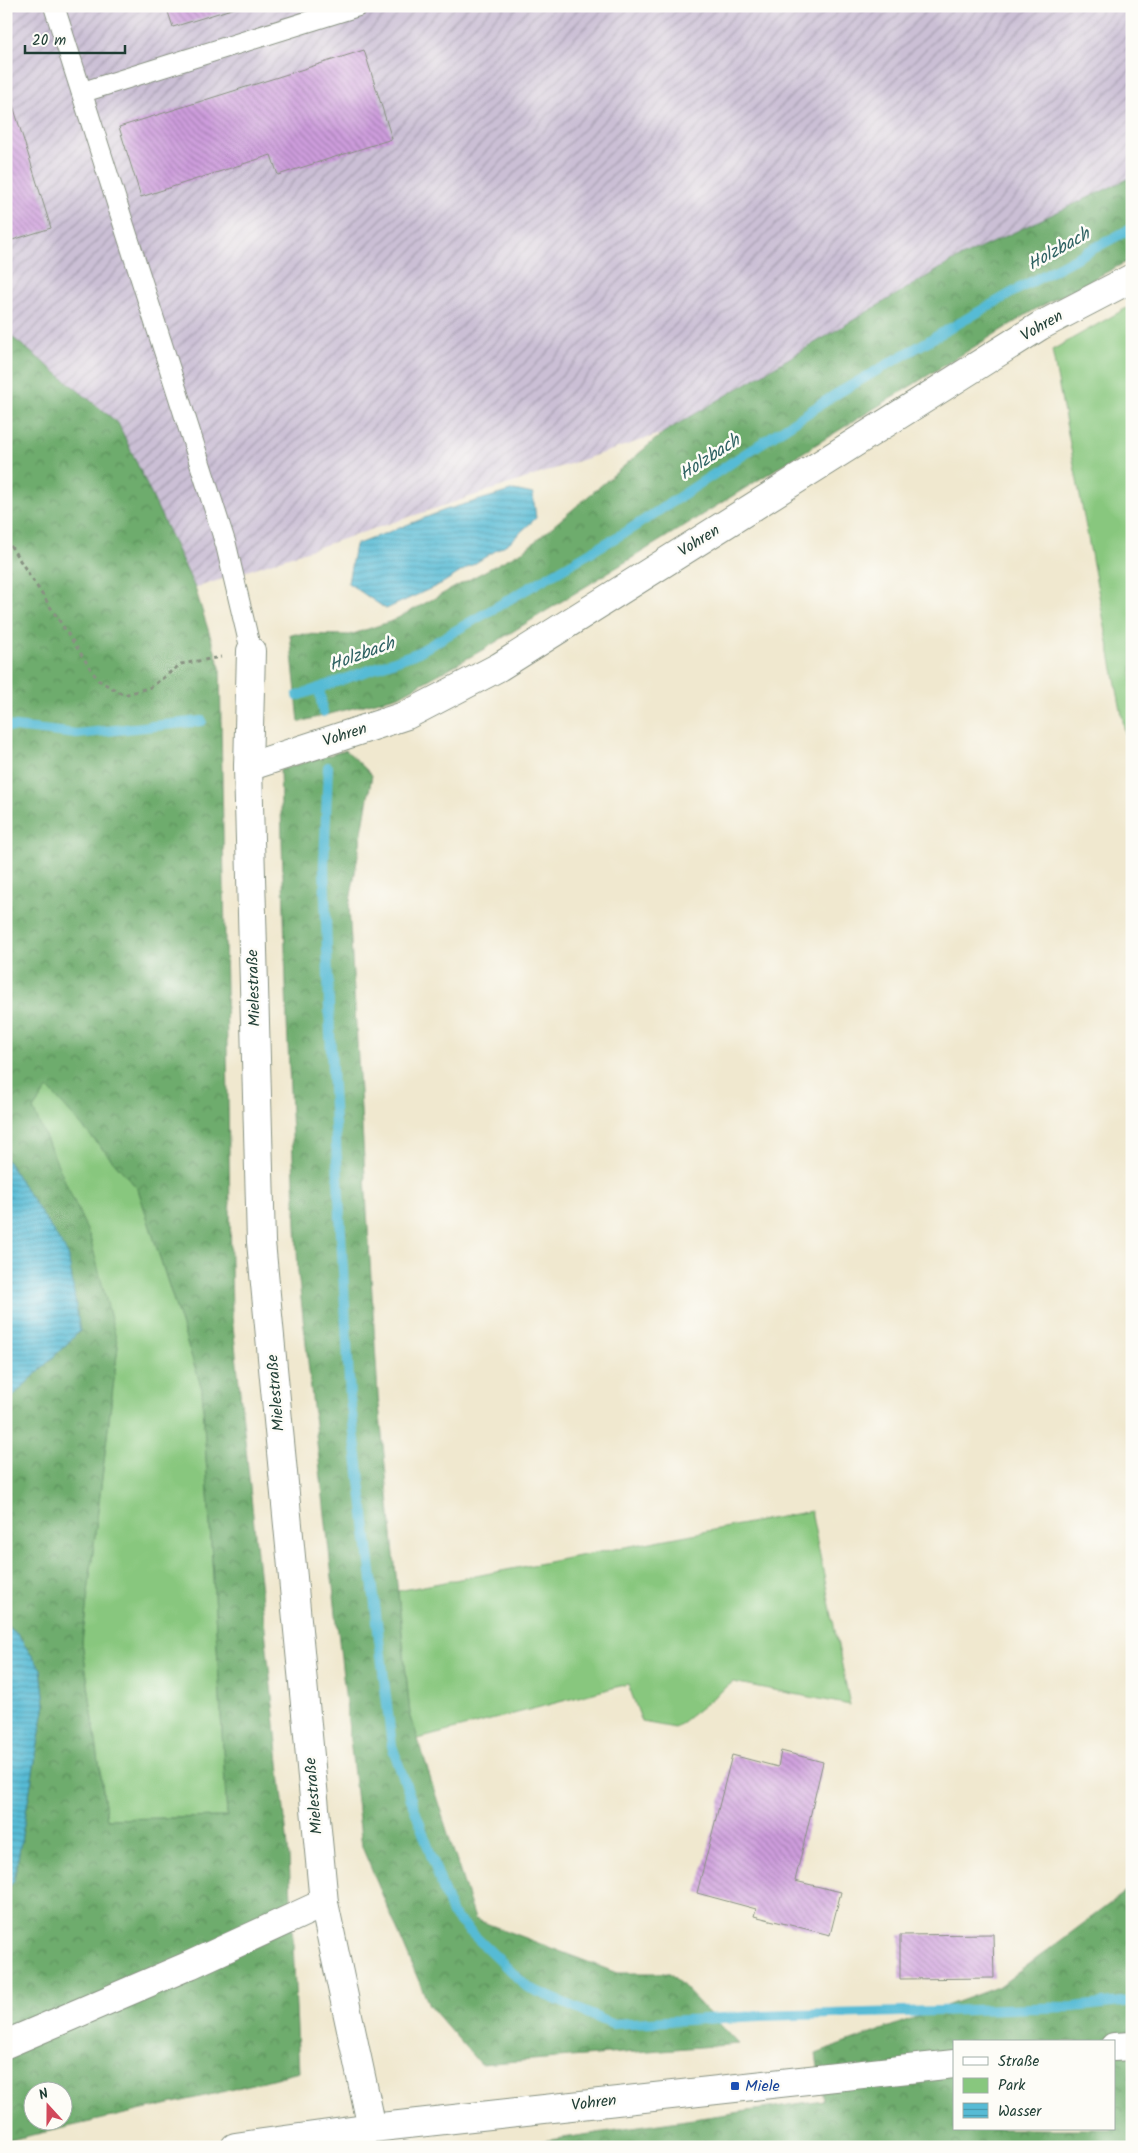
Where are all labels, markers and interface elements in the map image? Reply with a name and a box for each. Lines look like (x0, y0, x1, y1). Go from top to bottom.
scale bar (25, 22, 125, 54)
text: 20 m (32, 29, 66, 53)
water label: Holzbach (1022, 220, 1097, 279)
street label: Vohren (1016, 304, 1068, 348)
water label: Holzbach (674, 427, 748, 489)
street label: Vohren (673, 518, 725, 564)
water label: Holzbach (325, 629, 400, 680)
street label: Vohren (320, 716, 370, 754)
street label: Mielestraße (240, 949, 268, 1027)
street label: Mielestraße (260, 1353, 292, 1433)
street label: Mielestraße (298, 1756, 330, 1836)
legend (953, 2040, 1116, 2130)
text: Straße (998, 2050, 1040, 2074)
place label: Miele (745, 2074, 780, 2099)
text: Park (998, 2074, 1026, 2098)
north arrow (22, 2080, 72, 2130)
marker: Miele (729, 2080, 741, 2092)
text: N (36, 2083, 52, 2107)
street label: Vohren (570, 2088, 618, 2118)
text: Wasser (998, 2100, 1042, 2124)

